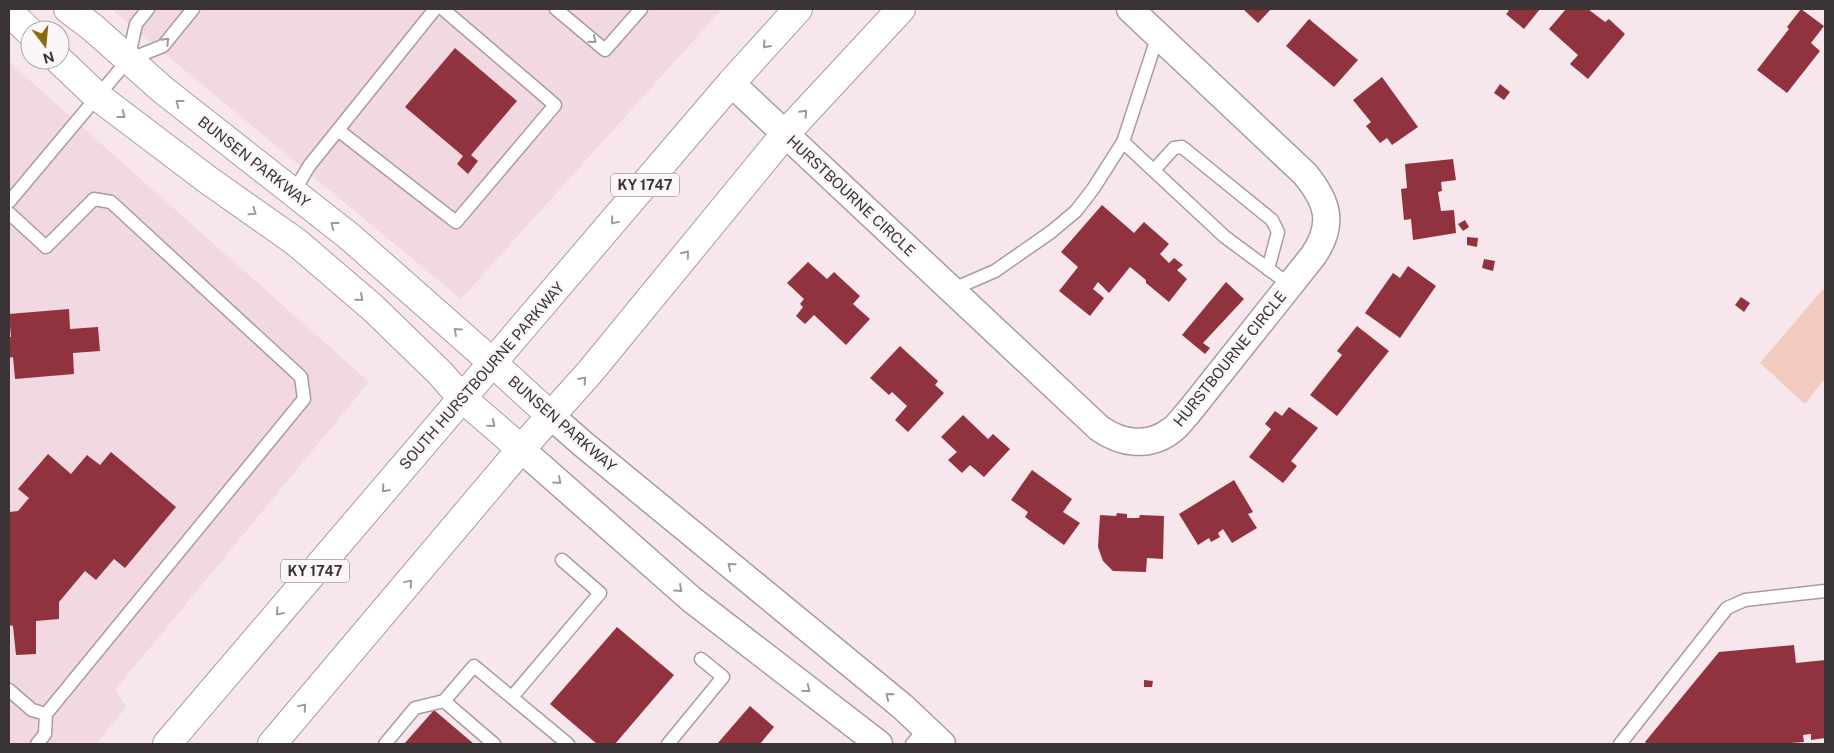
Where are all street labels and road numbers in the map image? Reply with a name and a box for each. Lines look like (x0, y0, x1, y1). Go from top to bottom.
street label: BUNSEN PARKWAY (195, 113, 314, 211)
street label: HURSTBOURNE CIRCLE (784, 132, 919, 260)
road number: KY 1747 (611, 174, 679, 196)
street label: SOUTH HURSTBOURNE PARKWAY (396, 279, 568, 473)
street label: HURSTBOURNE CIRCLE (1170, 288, 1289, 430)
street label: BUNSEN PARKWAY (505, 372, 620, 475)
road number: KY 1747 (281, 560, 349, 582)

